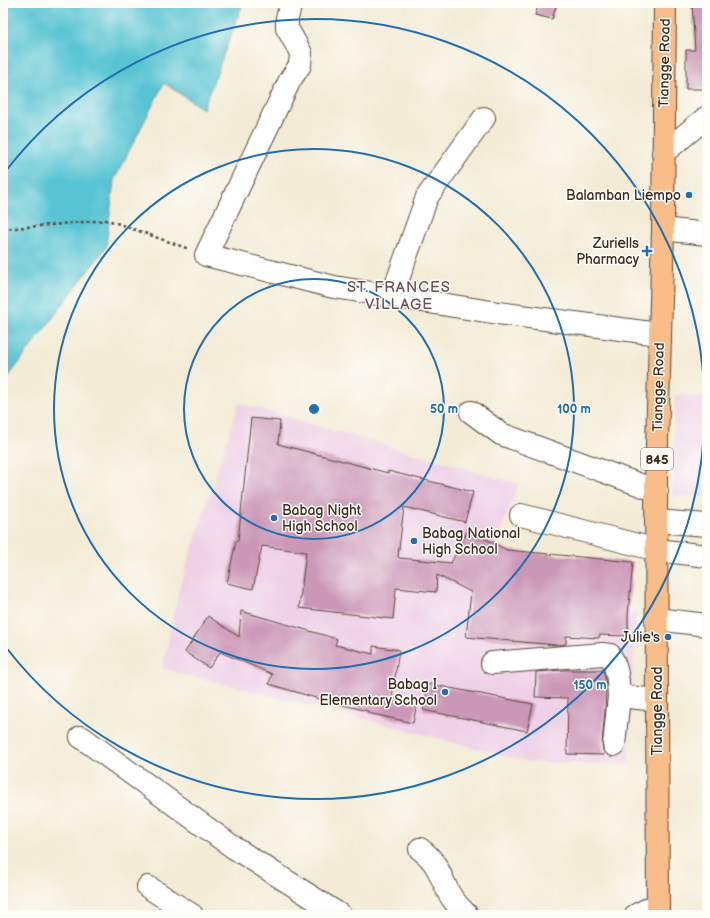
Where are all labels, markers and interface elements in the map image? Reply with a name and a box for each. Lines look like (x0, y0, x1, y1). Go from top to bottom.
street label: Tiangge Road (655, 18, 674, 108)
place label: Balamban Liempo (566, 187, 681, 204)
marker: Balamban Liempo (684, 190, 694, 200)
place label: Zuriells Pharmacy (576, 235, 640, 268)
marker: Zuriells Pharmacy (642, 246, 652, 256)
district label: ST. FRANCES VILLAGE (347, 278, 451, 314)
street label: Tiangge Road (649, 342, 668, 432)
centre of rings (307, 402, 321, 416)
text: 50 m (430, 402, 458, 417)
text: 100 m (557, 402, 591, 417)
road number: 845 (641, 448, 673, 470)
place label: Babag Night High School (282, 502, 362, 535)
marker: Babag Night High School (269, 513, 279, 523)
place label: Babag National High School (422, 525, 520, 558)
marker: Babag National High School (409, 536, 419, 546)
place label: Julie's (621, 629, 660, 646)
marker: Julie's (663, 632, 673, 642)
street label: Tiangge Road (649, 666, 666, 756)
place label: Babag I Elementary School (320, 676, 437, 709)
text: 150 m (574, 678, 606, 693)
marker: Babag I Elementary School (440, 687, 450, 697)

